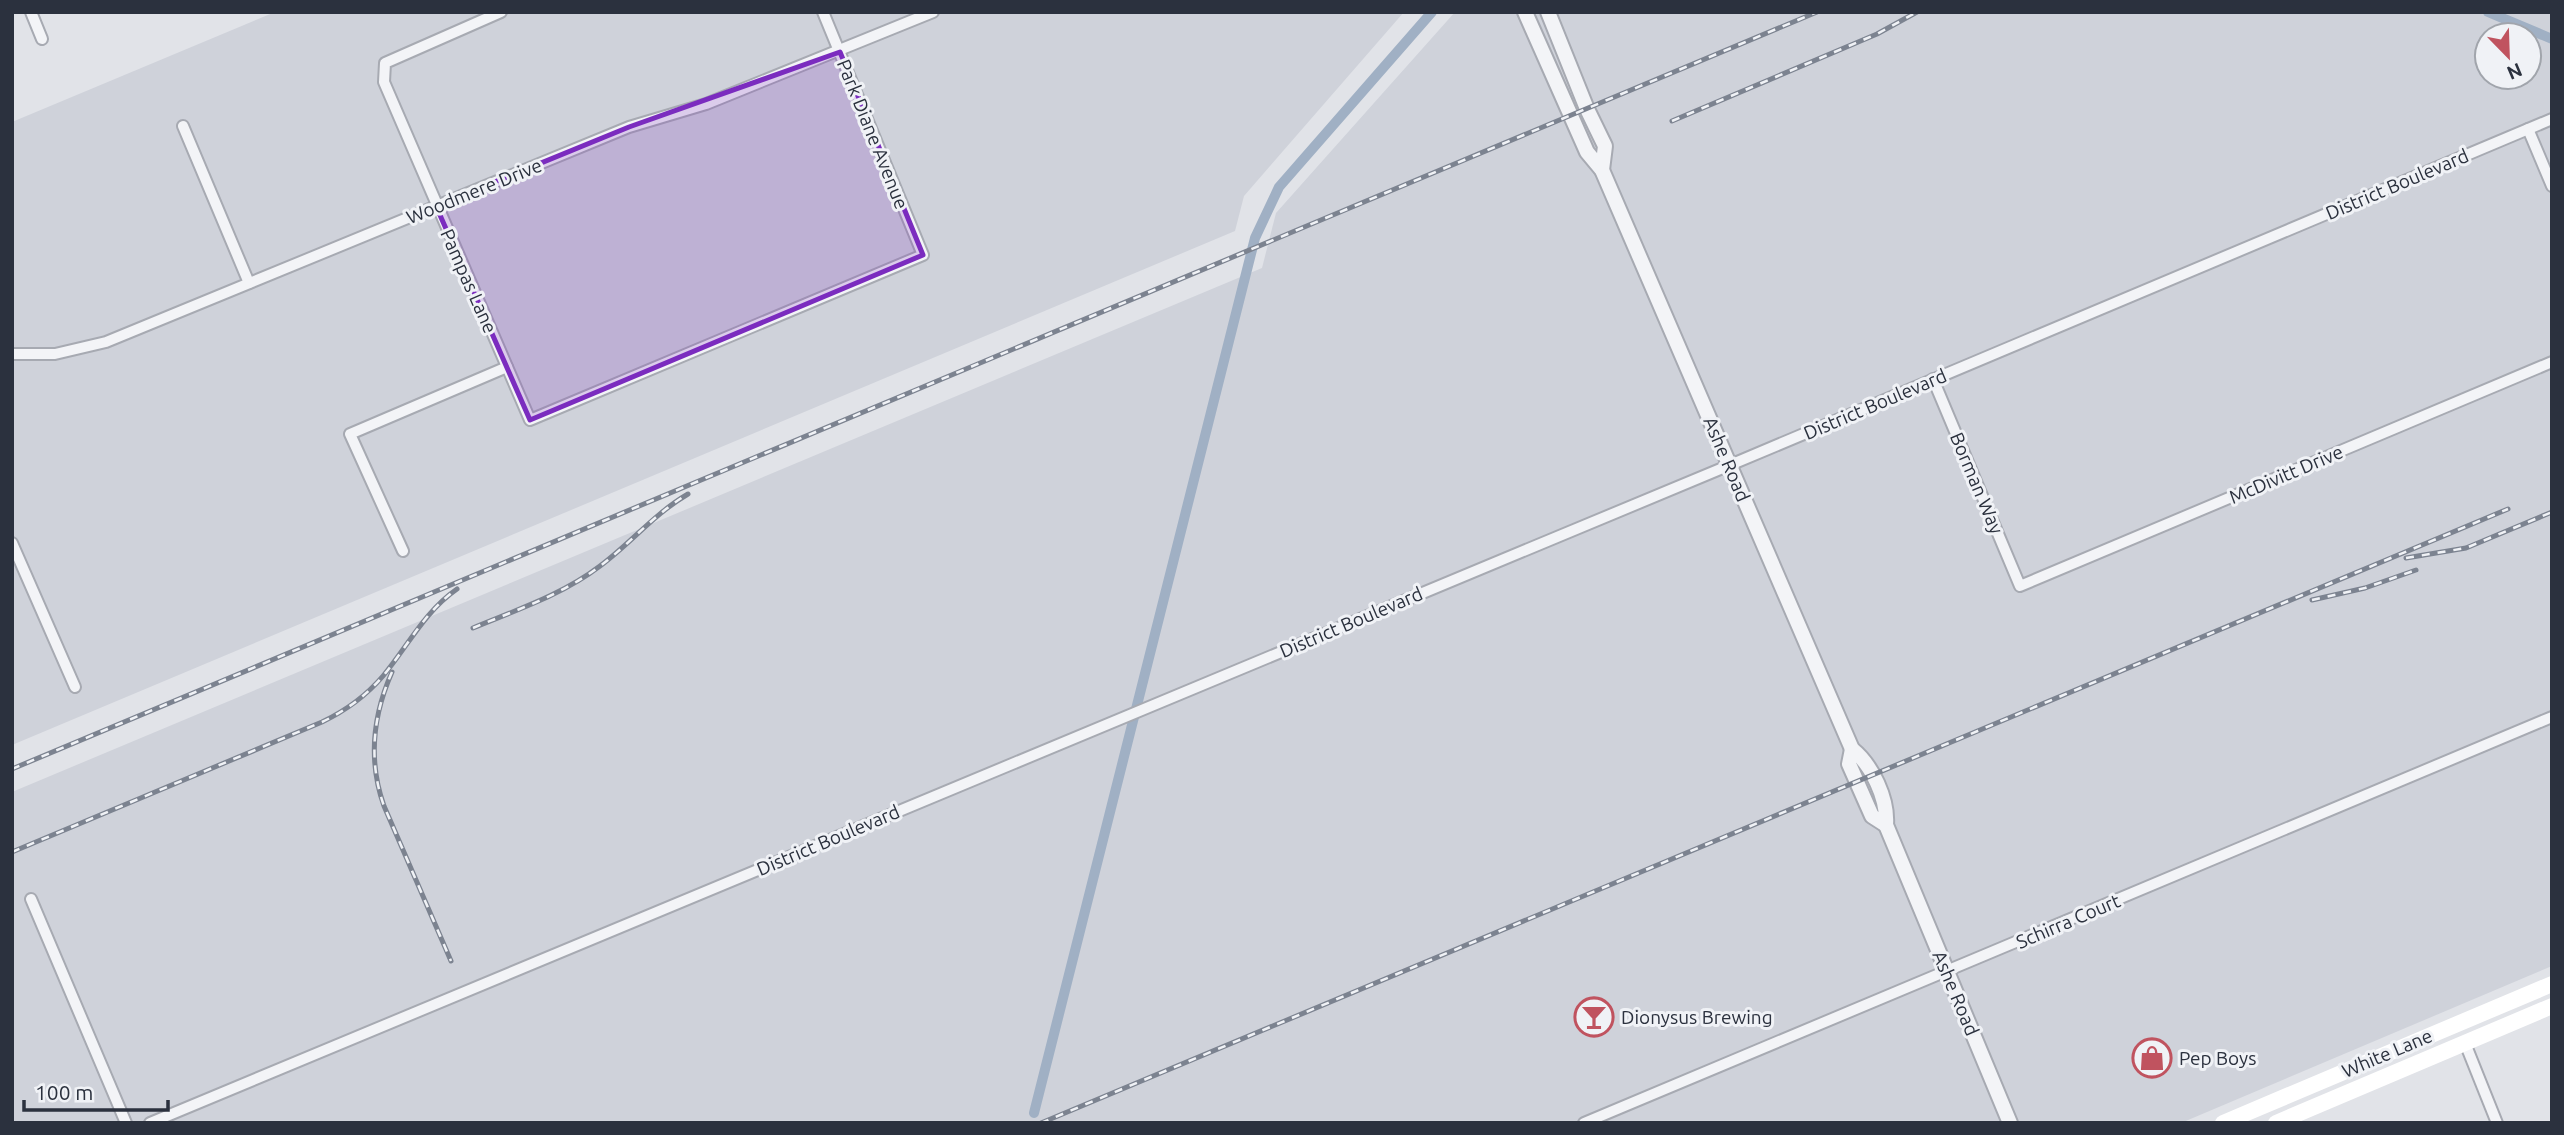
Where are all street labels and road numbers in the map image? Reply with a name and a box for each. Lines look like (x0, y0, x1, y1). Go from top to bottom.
street label: Park Diane Avenue (833, 56, 913, 212)
street label: District Boulevard (2322, 144, 2472, 224)
street label: Woodmere Drive (403, 154, 545, 228)
street label: Pampas Lane (436, 226, 502, 336)
street label: District Boulevard (1800, 364, 1950, 444)
street label: Ashe Road (1699, 413, 1755, 505)
street label: Borman Way (1946, 429, 2008, 537)
street label: McDivitt Drive (2226, 440, 2346, 508)
street label: District Boulevard (1276, 582, 1426, 662)
street label: District Boulevard (753, 800, 903, 880)
street label: Schirra Court (2013, 889, 2124, 953)
street label: Ashe Road (1928, 947, 1984, 1039)
street label: White Lane (2338, 1024, 2436, 1082)

